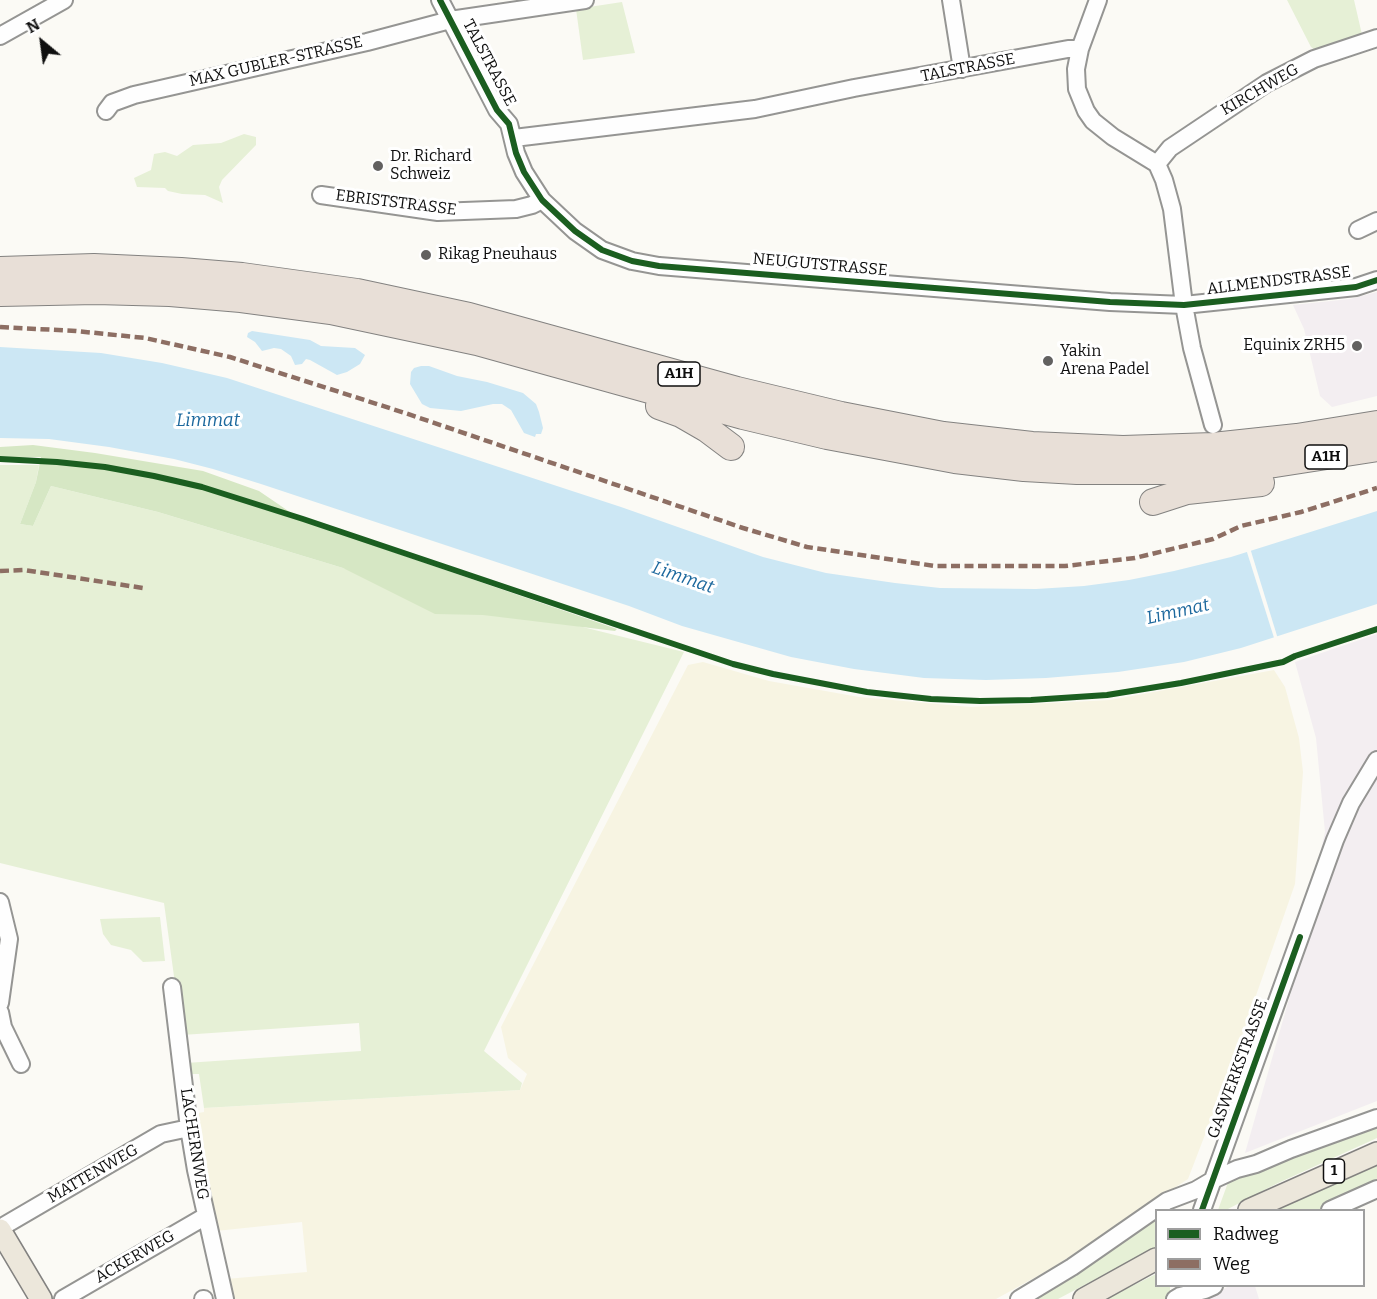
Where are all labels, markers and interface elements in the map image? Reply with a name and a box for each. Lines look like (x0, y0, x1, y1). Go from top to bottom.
north arrow (12, 12, 72, 72)
text: N (23, 15, 43, 37)
street label: TALSTRASSE (458, 16, 520, 110)
street label: MAX GUBLER-STRASSE (187, 33, 365, 91)
street label: TALSTRASSE (919, 49, 1017, 87)
street label: KIRCHWEG (1218, 60, 1302, 120)
place label: Dr. Richard Schweiz (390, 147, 472, 185)
marker: Dr. Richard Schweiz (371, 159, 385, 173)
street label: EBRISTSTRASSE (334, 186, 458, 220)
place label: Rikag Pneuhaus (438, 245, 557, 265)
marker: Rikag Pneuhaus (419, 248, 433, 262)
street label: NEUGUTSTRASSE (752, 250, 888, 280)
street label: ALLMENDSTRASSE (1206, 263, 1352, 299)
place label: Equinix ZRH5 (1243, 336, 1345, 356)
marker: Equinix ZRH5 (1350, 339, 1364, 353)
place label: Yakin Arena Padel (1060, 342, 1149, 380)
marker: Yakin Arena Padel (1041, 354, 1055, 368)
road number: A1H (658, 362, 700, 386)
water label: Limmat (176, 410, 240, 432)
road number: A1H (1305, 445, 1347, 469)
water label: Limmat (649, 557, 717, 599)
water label: Limmat (1144, 594, 1212, 630)
street label: GASWERKSTRASSE (1204, 997, 1272, 1141)
street label: LACHERNWEG (176, 1087, 212, 1201)
street label: MATTENWEG (44, 1140, 142, 1208)
road number: 1 (1324, 1159, 1344, 1183)
legend (1155, 1209, 1365, 1287)
text: Radweg (1213, 1223, 1279, 1245)
street label: ACKERWEG (92, 1226, 178, 1288)
text: Weg (1213, 1253, 1250, 1275)

